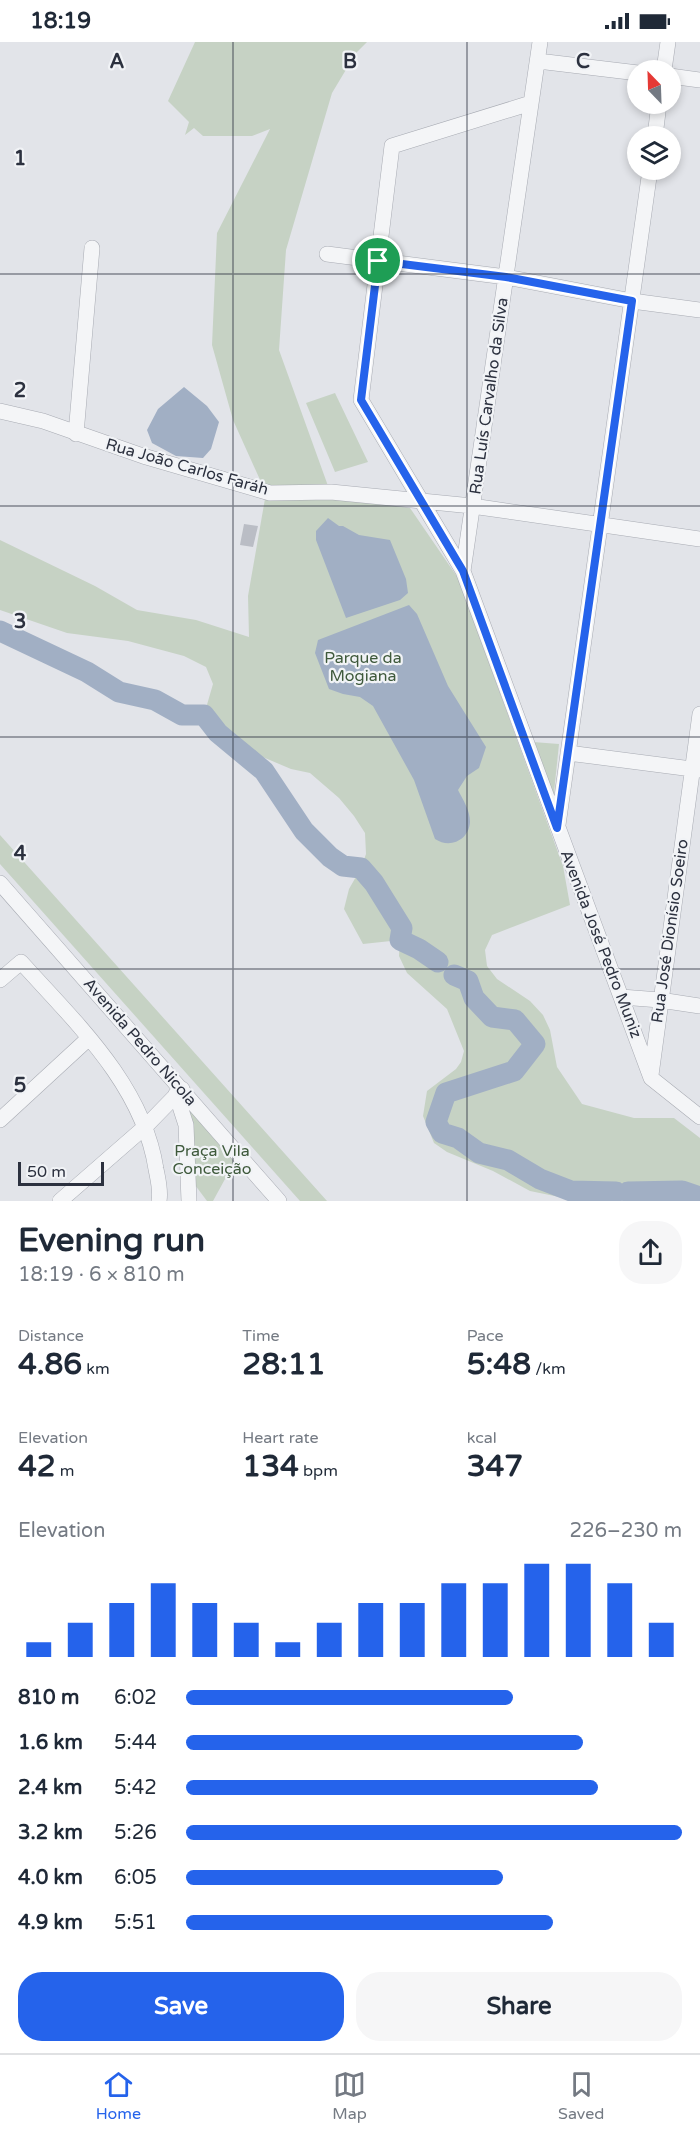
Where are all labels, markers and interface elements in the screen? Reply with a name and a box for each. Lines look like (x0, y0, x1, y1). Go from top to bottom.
text: 18:19 (30, 8, 91, 34)
text: A (110, 50, 125, 74)
text: B (343, 50, 357, 74)
text: C (576, 50, 590, 74)
north arrow (627, 60, 681, 114)
map controls (627, 60, 681, 180)
button: layers (627, 126, 681, 180)
text: 1 (14, 147, 26, 171)
pin (352, 235, 403, 286)
icon: arrive (361, 244, 394, 277)
street label: Rua Luís Carvalho da Silva (465, 296, 513, 496)
text: 2 (14, 379, 26, 403)
street label: Rua João Carlos Faráh (103, 434, 271, 500)
text: 3 (14, 610, 26, 634)
park label: Parque da Mogiana (324, 648, 402, 686)
street label: Rua José Dionísio Soeiro (647, 838, 693, 1024)
text: 4 (14, 842, 27, 866)
street label: Avenida José Pedro Muniz (556, 847, 646, 1041)
street label: Avenida Pedro Nicola (79, 974, 201, 1110)
text: 5 (14, 1074, 26, 1098)
park label: Praça Vila Conceição (172, 1141, 252, 1179)
scale bar (18, 1159, 104, 1186)
text: 50 m (27, 1162, 66, 1182)
text: Evening run (18, 1221, 205, 1260)
button: share (619, 1221, 682, 1284)
text: 18:19 · 6 × 810 m (18, 1263, 185, 1287)
text: Distance (18, 1326, 84, 1346)
text: Time (242, 1326, 280, 1346)
text: Pace (467, 1326, 504, 1346)
text: 4.86 (18, 1346, 82, 1383)
text: 28:11 (242, 1346, 326, 1383)
text: 5:48 (467, 1346, 531, 1383)
text: km (82, 1359, 110, 1379)
text: /km (531, 1359, 566, 1379)
text: Elevation (18, 1428, 88, 1448)
text: Heart rate (242, 1428, 319, 1448)
text: kcal (467, 1428, 497, 1448)
text: 42 (18, 1448, 56, 1485)
text: 134 (242, 1448, 299, 1485)
text: 347 (467, 1448, 523, 1485)
text: m (56, 1461, 75, 1481)
text: bpm (299, 1461, 338, 1481)
text: Elevation (18, 1519, 105, 1543)
text: 226–230 m (569, 1519, 682, 1543)
text: 810 m (18, 1686, 79, 1710)
text: 6:02 (114, 1686, 157, 1710)
text: 1.6 km (18, 1731, 83, 1755)
text: 5:44 (114, 1731, 157, 1755)
text: 2.4 km (18, 1776, 82, 1800)
text: 5:42 (114, 1776, 157, 1800)
text: 3.2 km (18, 1821, 83, 1845)
text: 5:26 (114, 1821, 157, 1845)
text: 4.0 km (18, 1866, 83, 1890)
text: 6:05 (114, 1866, 157, 1890)
text: 4.9 km (18, 1911, 83, 1935)
text: 5:51 (114, 1911, 157, 1935)
button: Save (18, 1972, 344, 2041)
button: Share (356, 1972, 682, 2041)
tab: Home (96, 2068, 141, 2124)
tab: Map (332, 2068, 367, 2124)
tab: Saved (558, 2068, 604, 2124)

